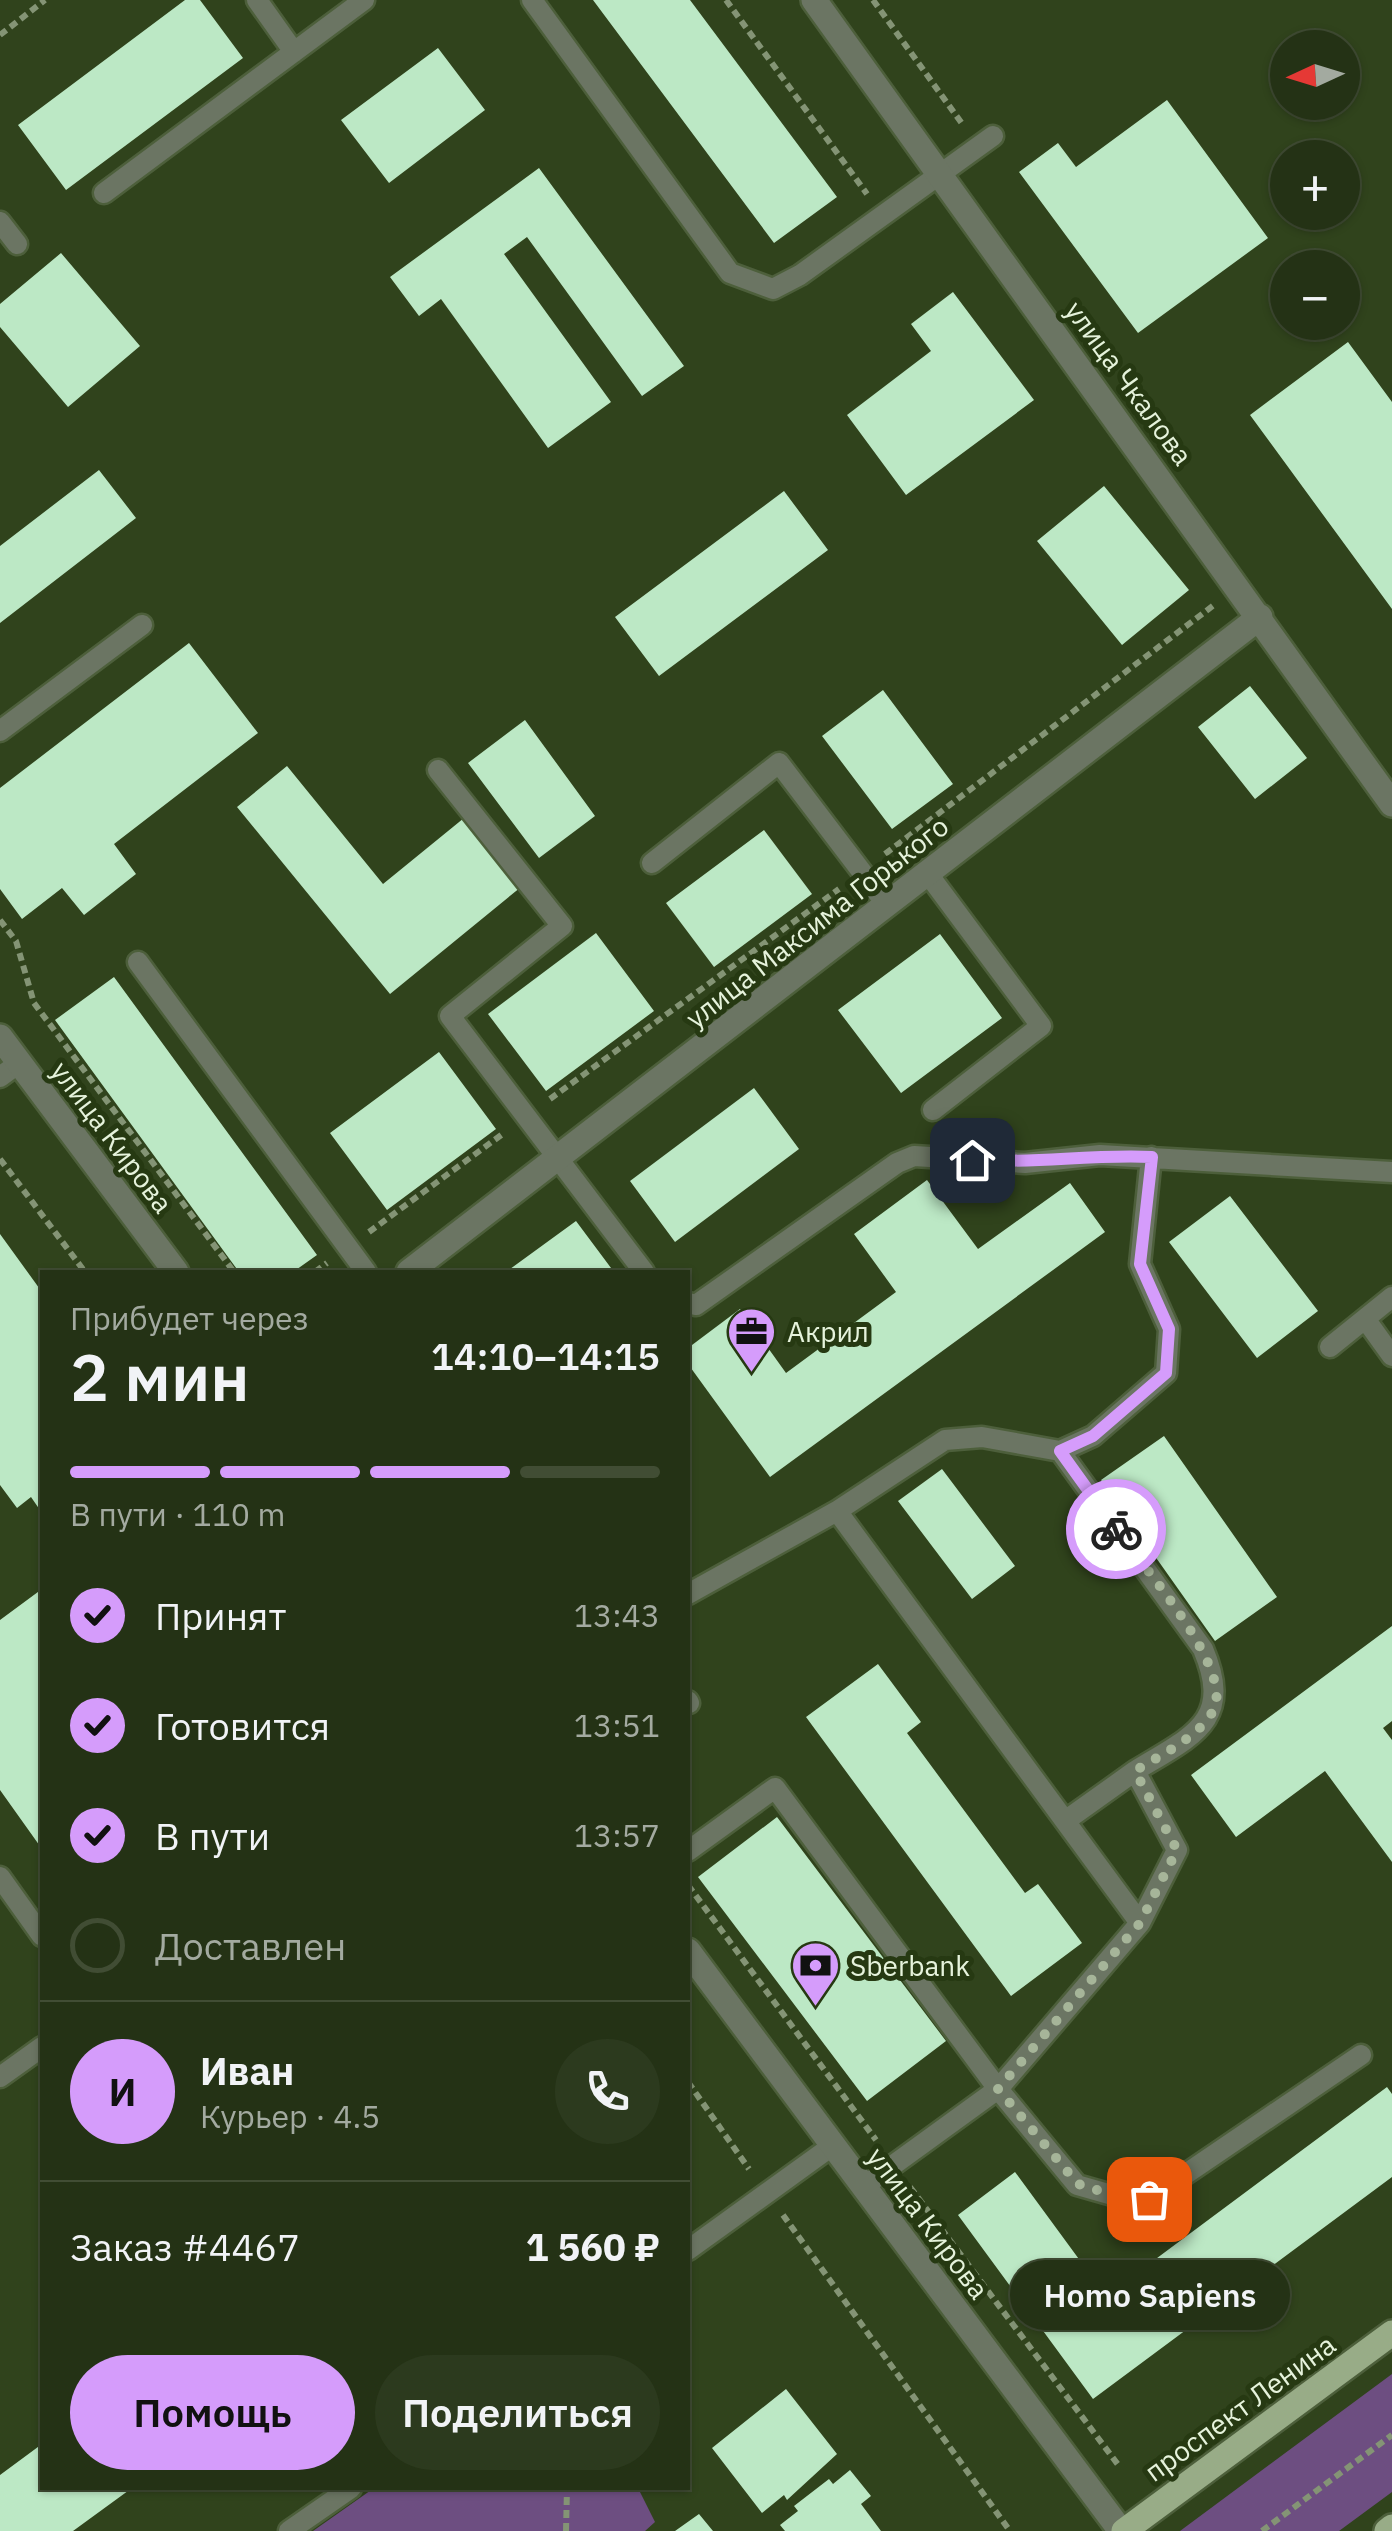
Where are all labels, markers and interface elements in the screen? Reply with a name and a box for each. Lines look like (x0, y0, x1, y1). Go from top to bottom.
north arrow (1270, 30, 1360, 120)
map controls (1270, 30, 1360, 340)
button: + (1270, 140, 1360, 230)
button: − (1270, 250, 1360, 340)
street label: улица Чкалова (1057, 293, 1202, 472)
street label: улица Максима Горького (678, 807, 956, 1036)
street label: улица Кирова (43, 1053, 182, 1220)
pin (930, 1118, 1015, 1203)
icon: home (945, 1133, 1000, 1188)
text: Прибудет через (70, 1297, 309, 1339)
office icon: Акрил (726, 1306, 778, 1374)
place label: Акрил (787, 1313, 869, 1350)
text: 14:10–14:15 (431, 1331, 660, 1380)
text: 2 мин (70, 1334, 250, 1419)
courier (1066, 1479, 1166, 1579)
text: В пути · 110 m (70, 1493, 286, 1535)
icon: bike (1089, 1502, 1144, 1557)
icon: check (70, 1588, 125, 1643)
text: Принят (155, 1591, 286, 1640)
text: 13:43 (574, 1594, 660, 1636)
icon: check (70, 1698, 125, 1753)
text: Готовится (155, 1701, 330, 1750)
text: 13:51 (574, 1704, 660, 1746)
icon: check (70, 1808, 125, 1863)
text: В пути (155, 1811, 270, 1860)
text: 13:57 (574, 1814, 660, 1856)
text: Доставлен (155, 1921, 346, 1970)
bank icon: Sberbank (789, 1940, 841, 2008)
place label: Sberbank (850, 1947, 970, 1984)
button: phone (555, 2039, 660, 2144)
text: Иван (200, 2046, 294, 2095)
text: И (109, 2067, 136, 2116)
text: Курьер · 4.5 (200, 2095, 380, 2137)
street label: улица Кирова (859, 2139, 998, 2306)
pin (1107, 2157, 1192, 2242)
icon: bag (1122, 2172, 1177, 2227)
text: Заказ #4467 (70, 2222, 300, 2271)
text: 1 560 ₽ (526, 2222, 660, 2271)
callout: Homo Sapiens (1009, 2259, 1289, 2329)
text: Homo Sapiens (1043, 2274, 1257, 2316)
street label: проспект Ленина (1137, 2326, 1343, 2489)
button: Помощь (70, 2355, 355, 2470)
button: Поделиться (375, 2355, 660, 2470)

